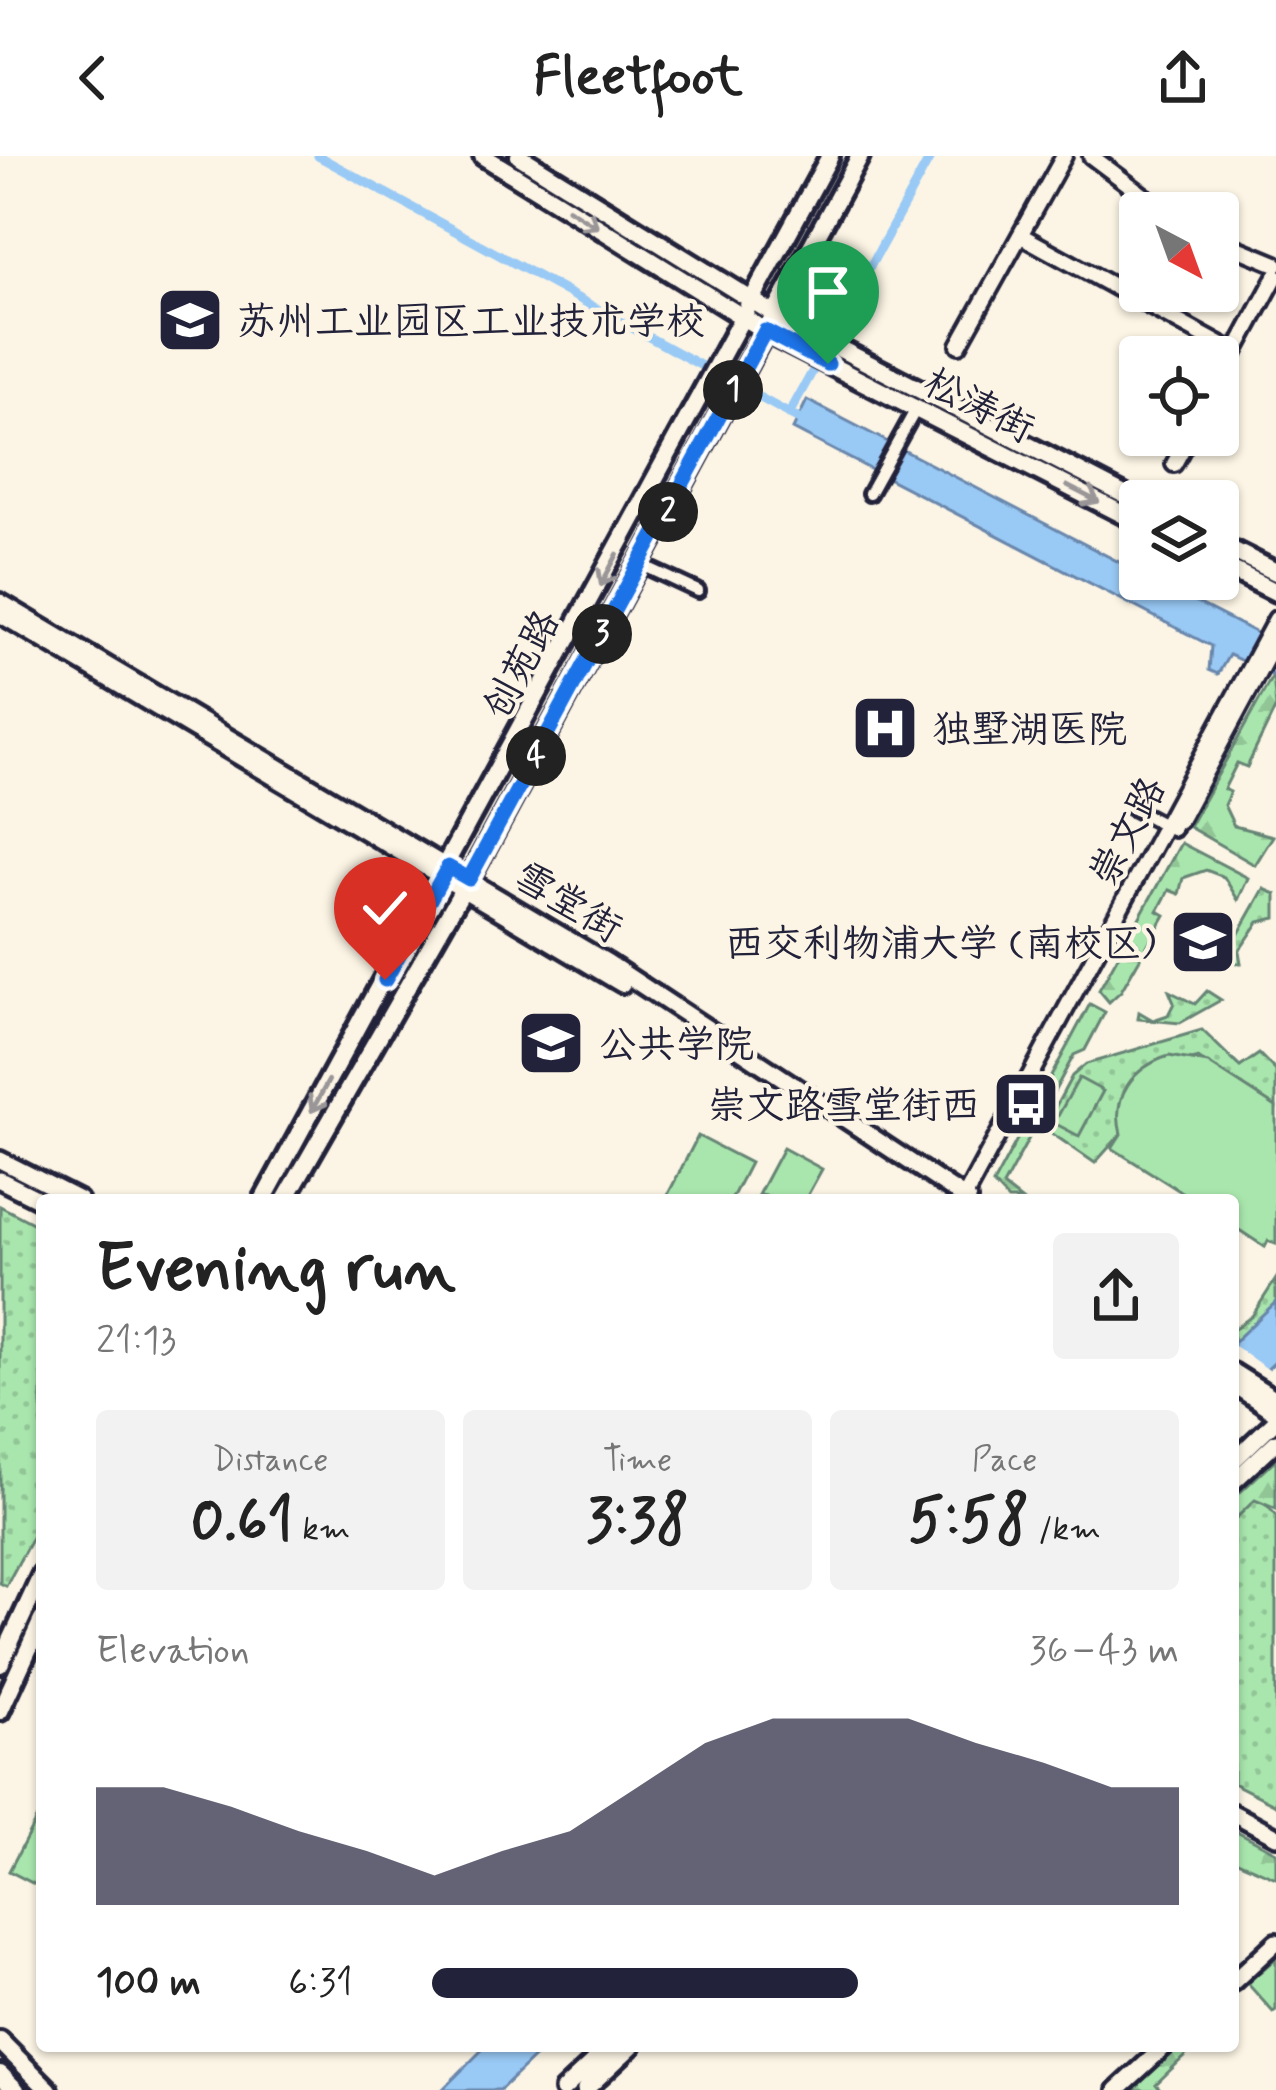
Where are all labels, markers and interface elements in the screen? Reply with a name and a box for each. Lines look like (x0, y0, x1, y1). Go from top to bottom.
text: Fleetfoot (533, 43, 743, 114)
icon: back (60, 45, 126, 111)
icon: share (1150, 45, 1216, 111)
north arrow (1119, 192, 1239, 312)
map controls (1119, 192, 1239, 600)
one-way arrow (565, 205, 599, 230)
pin (777, 241, 879, 364)
icon: arrive (795, 259, 861, 325)
school or university icon: 苏州工业园区工业技术学校 (155, 285, 225, 355)
place label: 苏州工业园区工业技术学校 (237, 298, 705, 349)
button: locate (1119, 336, 1239, 456)
street label: 松涛街 (915, 358, 1042, 456)
pin: 1 (703, 360, 763, 420)
text: 1 (726, 368, 740, 412)
button: layers (1119, 480, 1239, 600)
pin: 2 (638, 482, 698, 542)
one-way arrow (1064, 483, 1100, 506)
text: 2 (660, 490, 676, 534)
one-way arrow (597, 551, 620, 586)
street label: 创苑路 (473, 602, 573, 729)
pin: 3 (572, 604, 632, 664)
text: 3 (595, 612, 609, 656)
hospital icon: 独墅湖医院 (850, 693, 920, 763)
place label: 独墅湖医院 (932, 706, 1127, 757)
pin: 4 (506, 726, 566, 786)
text: 4 (526, 734, 546, 778)
street label: 崇文路 (1079, 769, 1179, 896)
street label: 雪堂街 (504, 852, 630, 956)
pin (334, 857, 436, 980)
icon: check (352, 875, 418, 941)
school or university icon: 西交利物浦大学 (南校区) (1168, 907, 1238, 977)
place label: 西交利物浦大学 (南校区) (725, 920, 1156, 971)
school or university icon: 公共学院 (516, 1008, 586, 1078)
place label: 公共学院 (598, 1021, 754, 1072)
bus stop icon: 崇文路雪堂街西 (991, 1069, 1061, 1139)
one-way arrow (308, 1077, 332, 1112)
place label: 崇文路雪堂街西 (707, 1082, 980, 1133)
text: Evening run (96, 1228, 456, 1314)
button: share (1053, 1233, 1179, 1359)
text: 21:13 (96, 1316, 176, 1367)
text: Distance (213, 1439, 329, 1483)
text: Time (603, 1439, 672, 1483)
text: Pace (972, 1439, 1037, 1483)
text: 0.61 (191, 1483, 293, 1562)
text: 3:38 (586, 1483, 689, 1562)
text: 5:58 (908, 1483, 1029, 1562)
text: km (293, 1508, 350, 1552)
text: /km (1029, 1508, 1101, 1552)
text: Elevation (96, 1626, 250, 1677)
text: 36–43 m (1029, 1626, 1179, 1677)
text: 100 m (96, 1958, 201, 2009)
text: 6:31 (288, 1958, 353, 2009)

